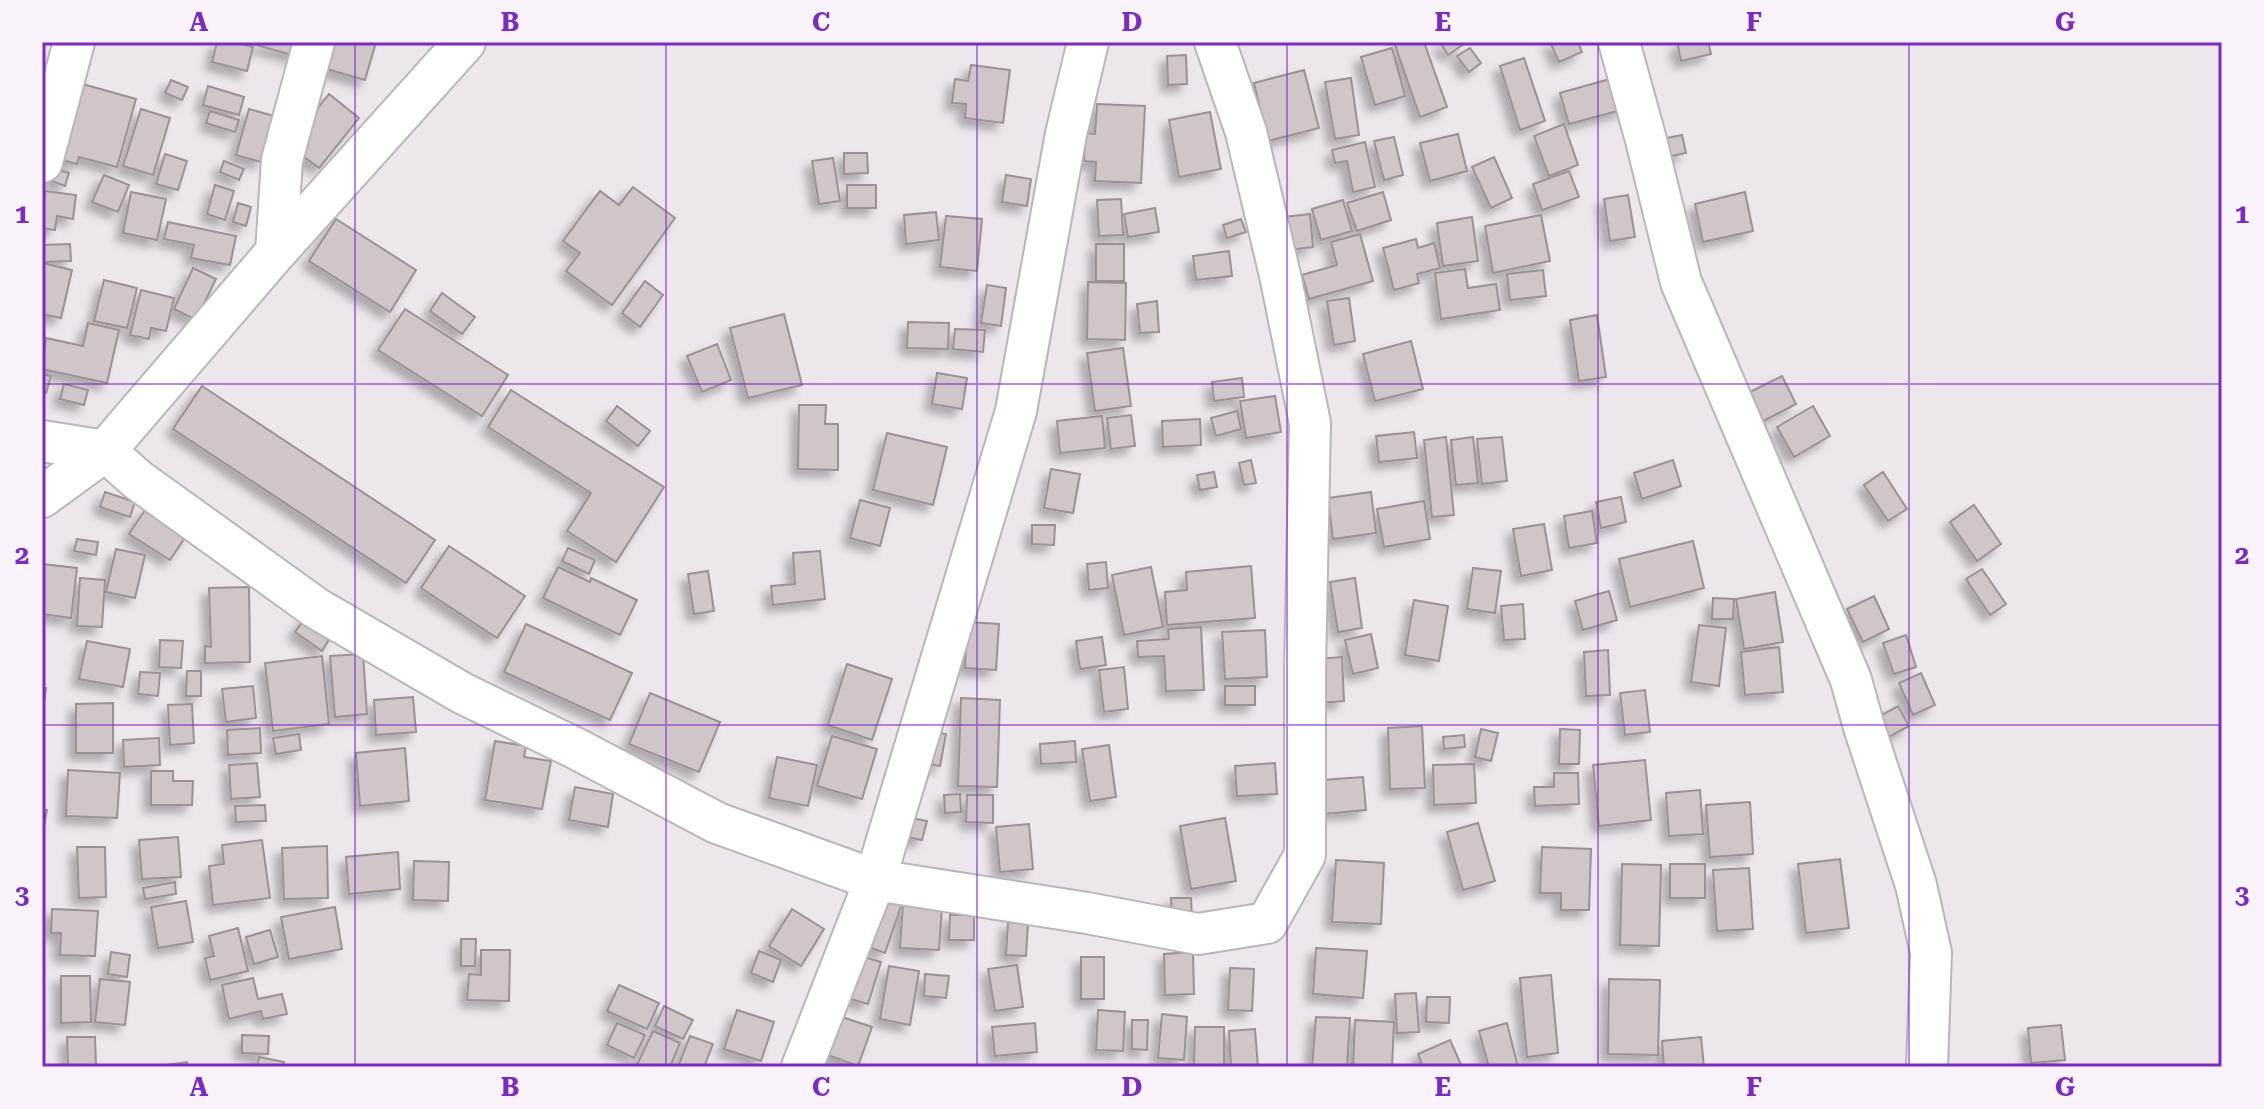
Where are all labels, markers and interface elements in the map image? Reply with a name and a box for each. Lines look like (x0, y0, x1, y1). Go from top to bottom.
text: A (190, 7, 209, 37)
text: B (501, 7, 519, 37)
text: C (812, 7, 830, 37)
text: D (1122, 7, 1142, 37)
text: E (1435, 7, 1451, 37)
text: F (1746, 7, 1762, 37)
text: G (2055, 7, 2075, 37)
text: 1 (15, 199, 29, 229)
text: 1 (2235, 199, 2249, 229)
text: 2 (15, 540, 29, 570)
text: 2 (2235, 540, 2249, 570)
text: 3 (15, 880, 29, 910)
text: 3 (2235, 880, 2249, 910)
text: A (190, 1072, 209, 1102)
text: B (501, 1072, 519, 1102)
text: C (812, 1072, 830, 1102)
text: D (1122, 1072, 1142, 1102)
text: E (1435, 1072, 1451, 1102)
text: F (1746, 1072, 1762, 1102)
text: G (2055, 1072, 2075, 1102)

